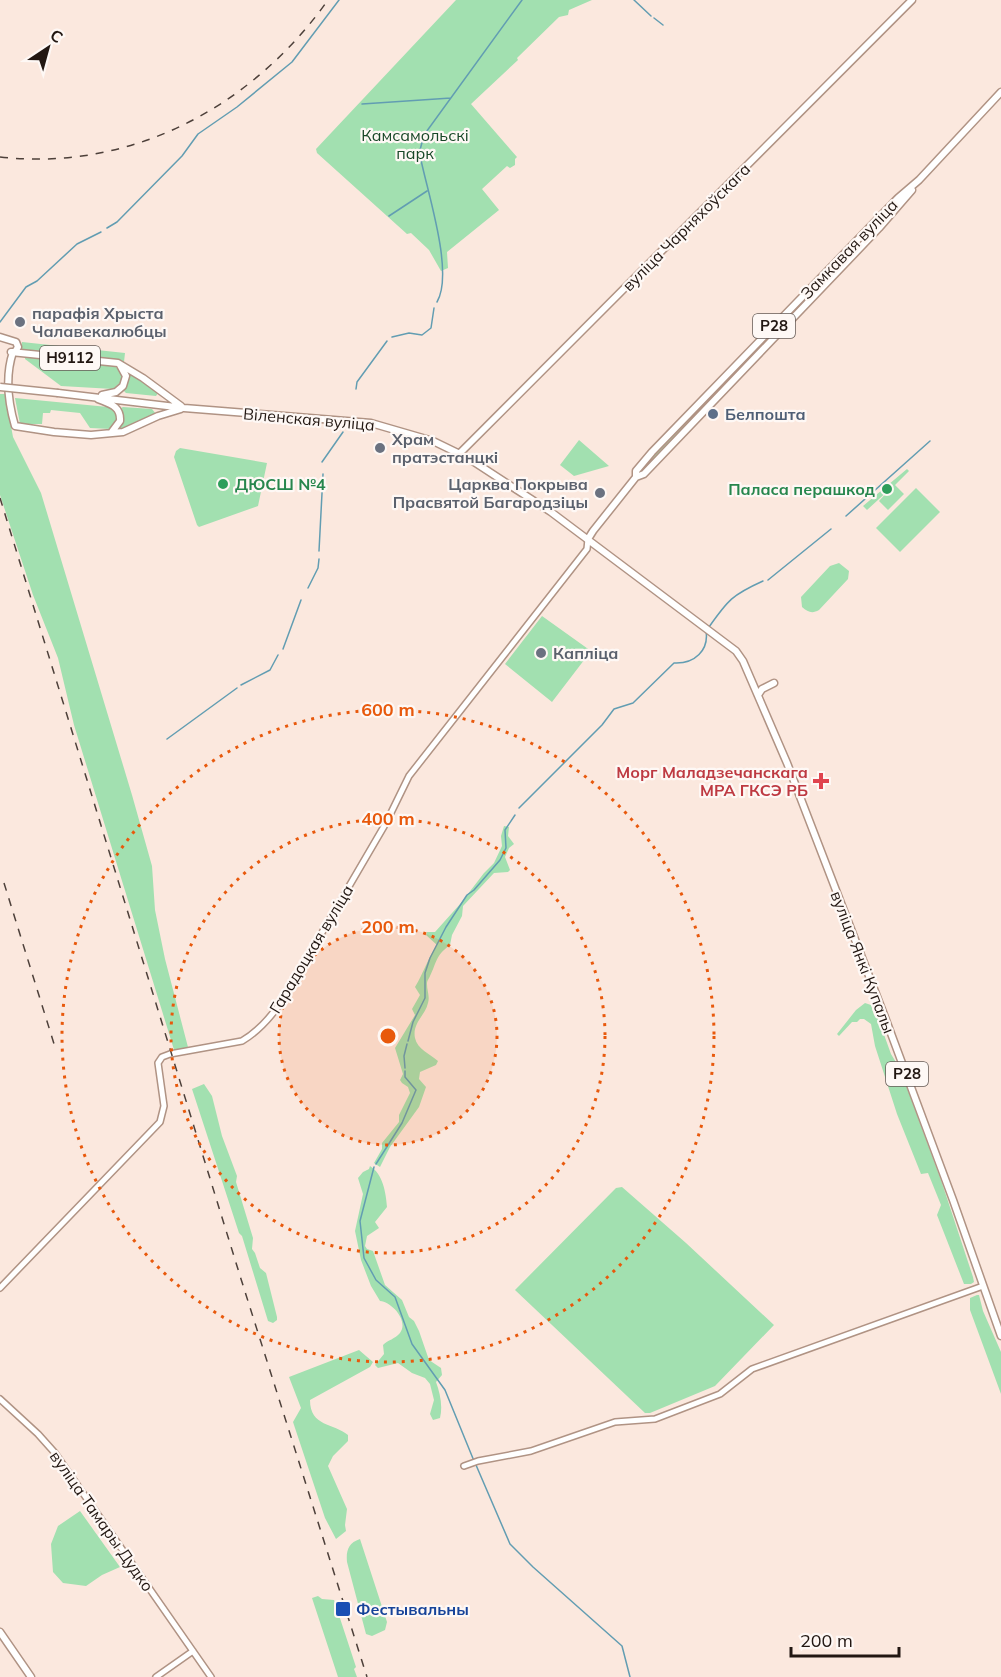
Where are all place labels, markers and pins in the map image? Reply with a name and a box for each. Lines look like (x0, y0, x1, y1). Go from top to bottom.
place label: парафія Хрыста Чалавекалюбцы (32, 303, 167, 341)
marker: парафія Хрыста Чалавекалюбцы (13, 315, 27, 329)
place label: Белпошта (725, 404, 806, 424)
marker: Белпошта (706, 407, 720, 421)
place label: Храм пратэстанцкі (391, 429, 498, 467)
marker: Храм пратэстанцкі (373, 441, 387, 455)
place label: ДЮСШ №4 (235, 474, 326, 494)
place label: Царква Покрыва Прасвятой Багародзіцы (393, 474, 588, 512)
marker: ДЮСШ №4 (216, 477, 230, 491)
place label: Паласа перашкод (728, 479, 875, 499)
marker: Паласа перашкод (880, 482, 894, 496)
marker: Царква Покрыва Прасвятой Багародзіцы (593, 486, 607, 500)
place label: Капліца (553, 643, 618, 663)
marker: Капліца (534, 646, 548, 660)
place label: Морг Маладзечанскага МРА ГКСЭ РБ (616, 762, 808, 800)
marker: Морг Маладзечанскага МРА ГКСЭ РБ (812, 772, 830, 790)
centre of rings (378, 1026, 398, 1046)
place label: Фестывальны (356, 1599, 469, 1619)
marker: Фестывальны (334, 1600, 352, 1618)

